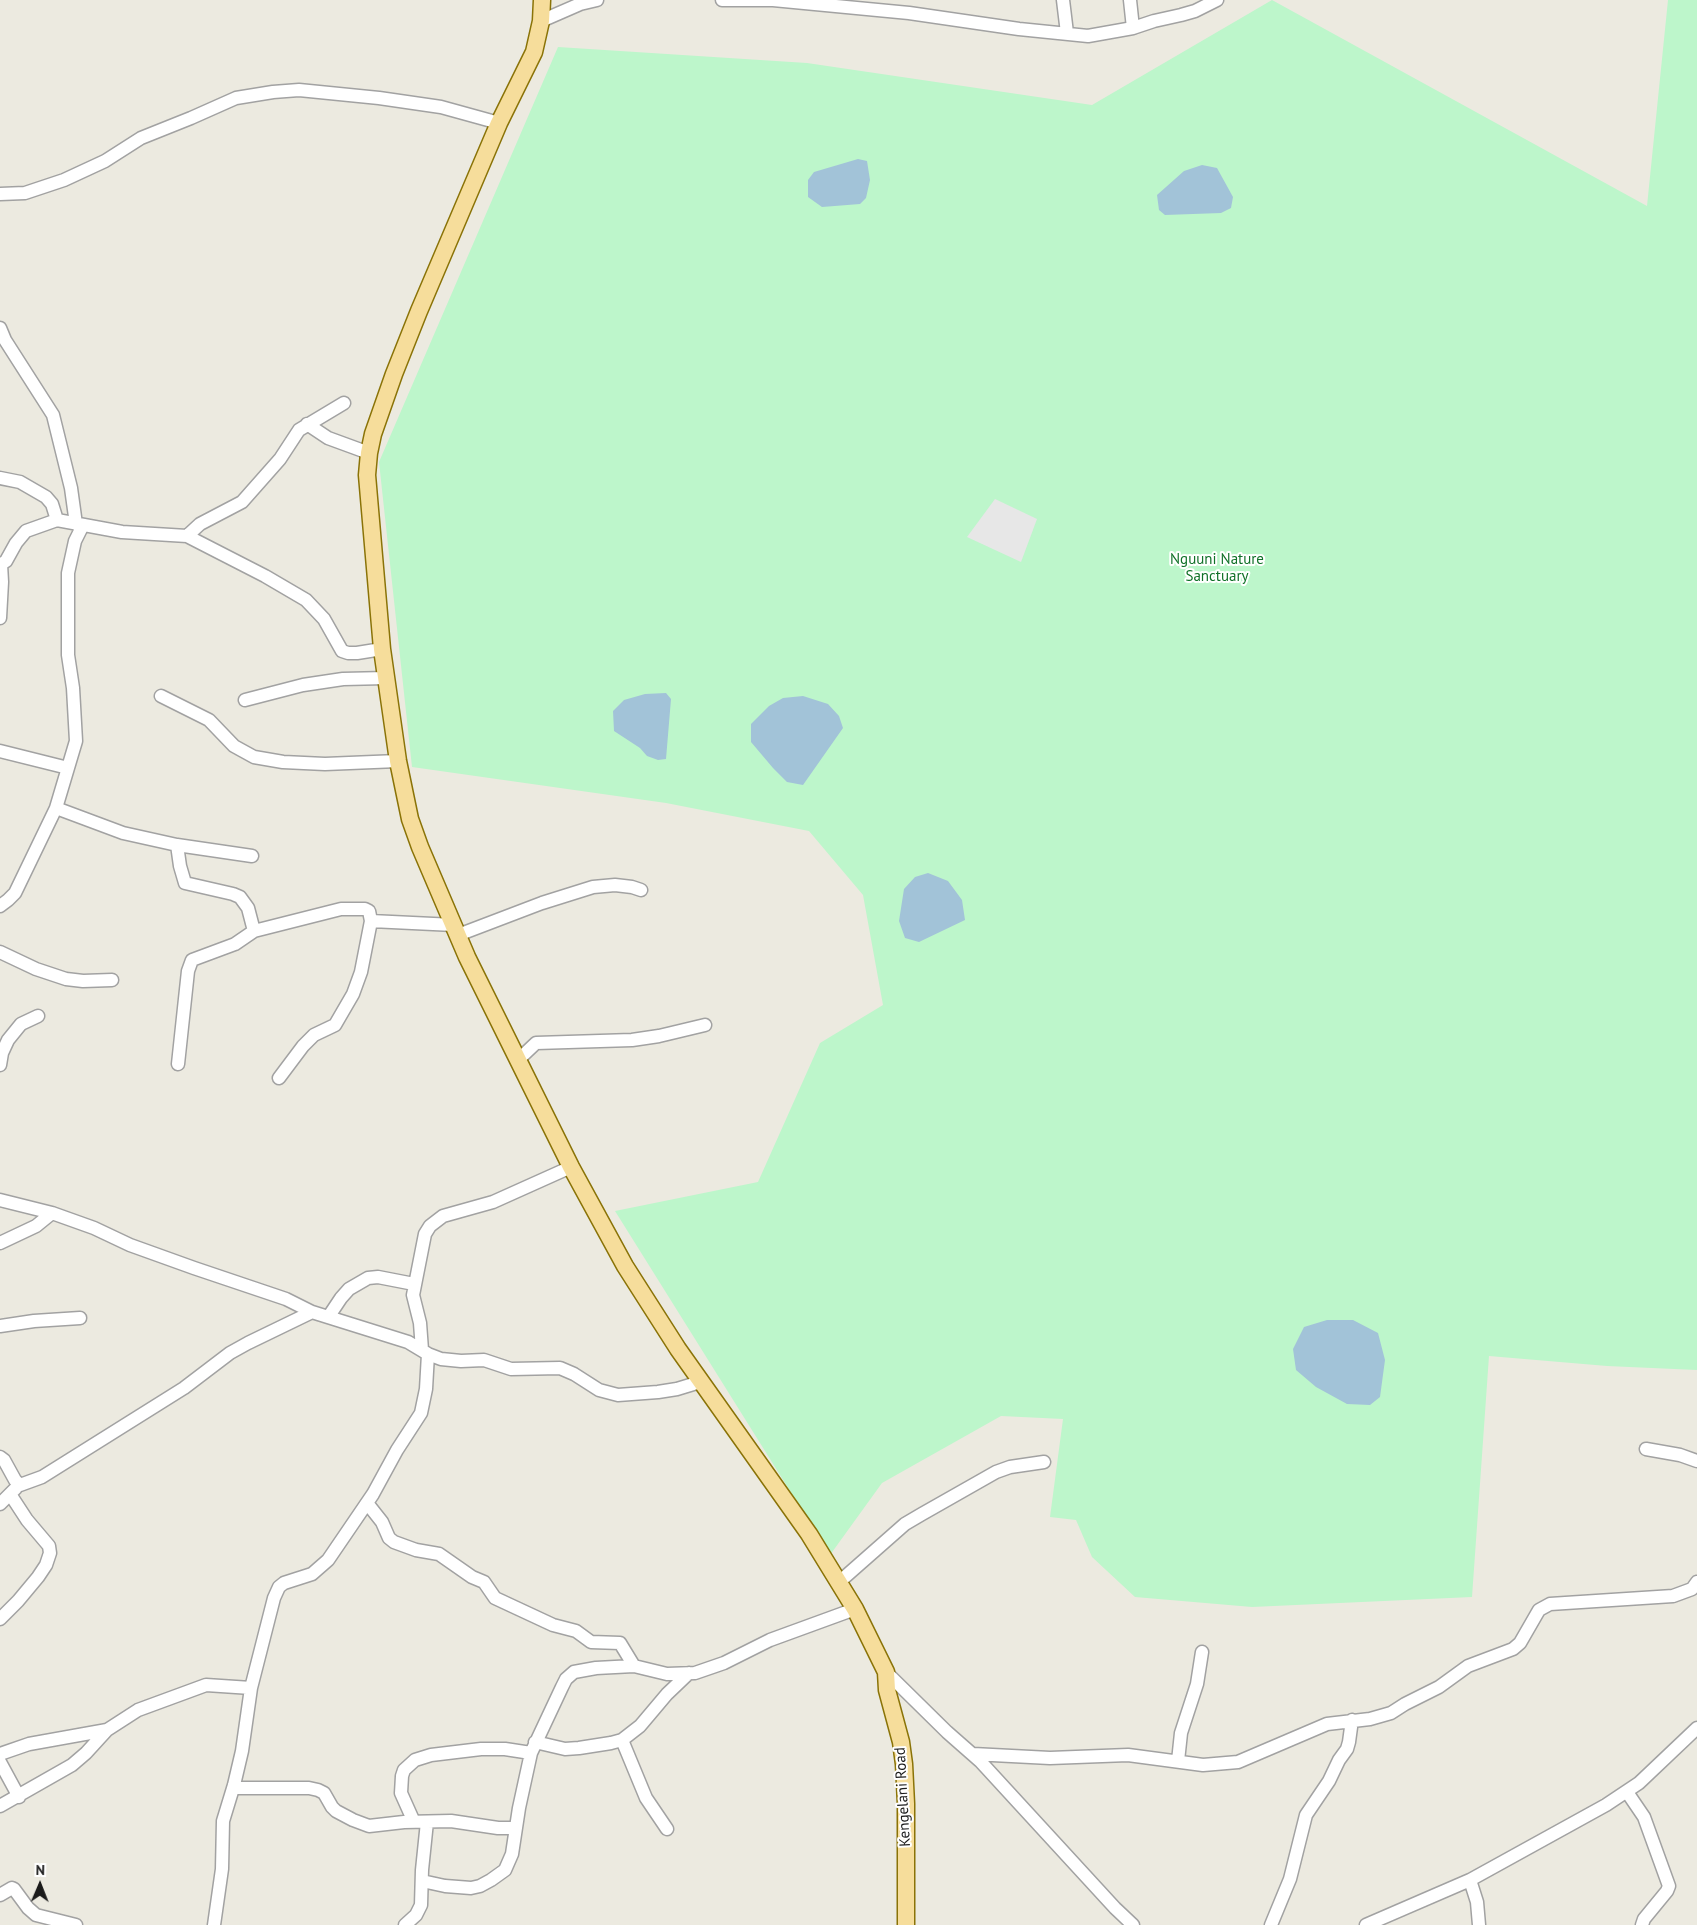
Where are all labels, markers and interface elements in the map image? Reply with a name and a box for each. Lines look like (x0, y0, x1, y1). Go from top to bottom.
park label: Nguuni Nature Sanctuary (1170, 551, 1264, 586)
street label: Kengelani Road (891, 1747, 915, 1847)
north arrow (15, 1860, 65, 1910)
text: N (35, 1861, 45, 1879)

